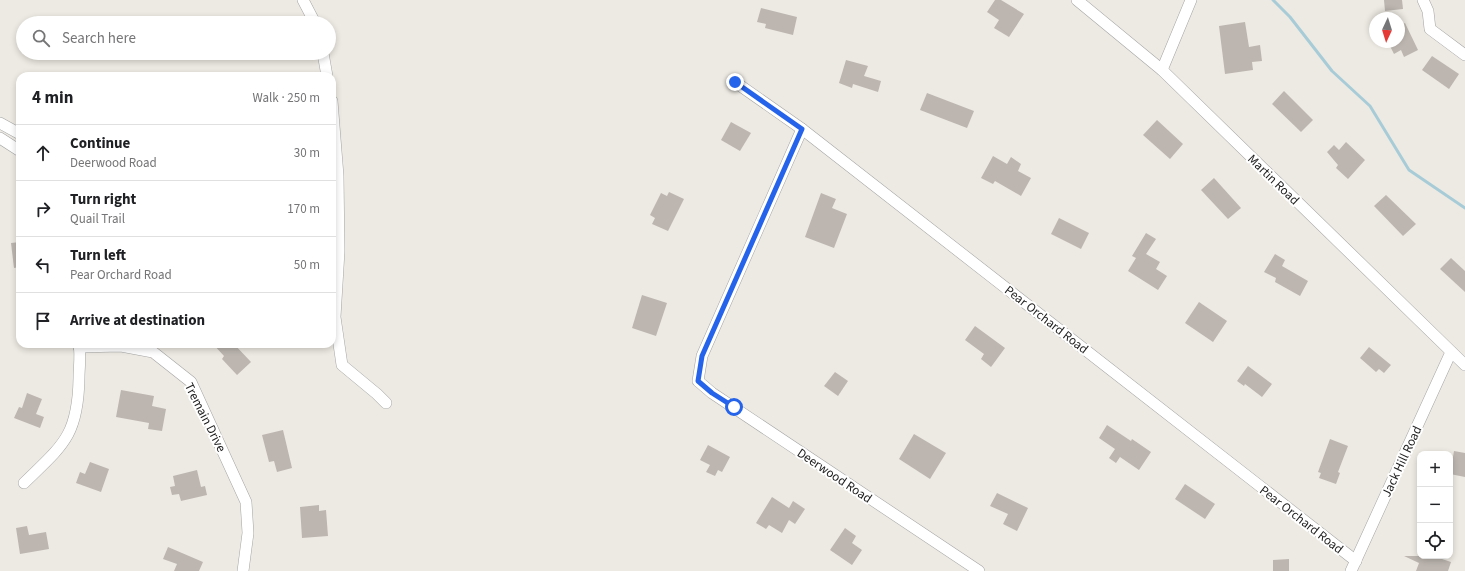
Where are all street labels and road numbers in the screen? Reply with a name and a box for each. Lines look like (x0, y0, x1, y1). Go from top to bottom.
street label: Martin Road (1243, 150, 1303, 209)
street label: Pear Orchard Road (1001, 281, 1092, 358)
street label: Tremain Drive (180, 380, 230, 455)
street label: Jack Hill Road (1378, 423, 1426, 500)
street label: Deerwood Road (793, 444, 875, 508)
street label: Pear Orchard Road (1256, 481, 1347, 558)

